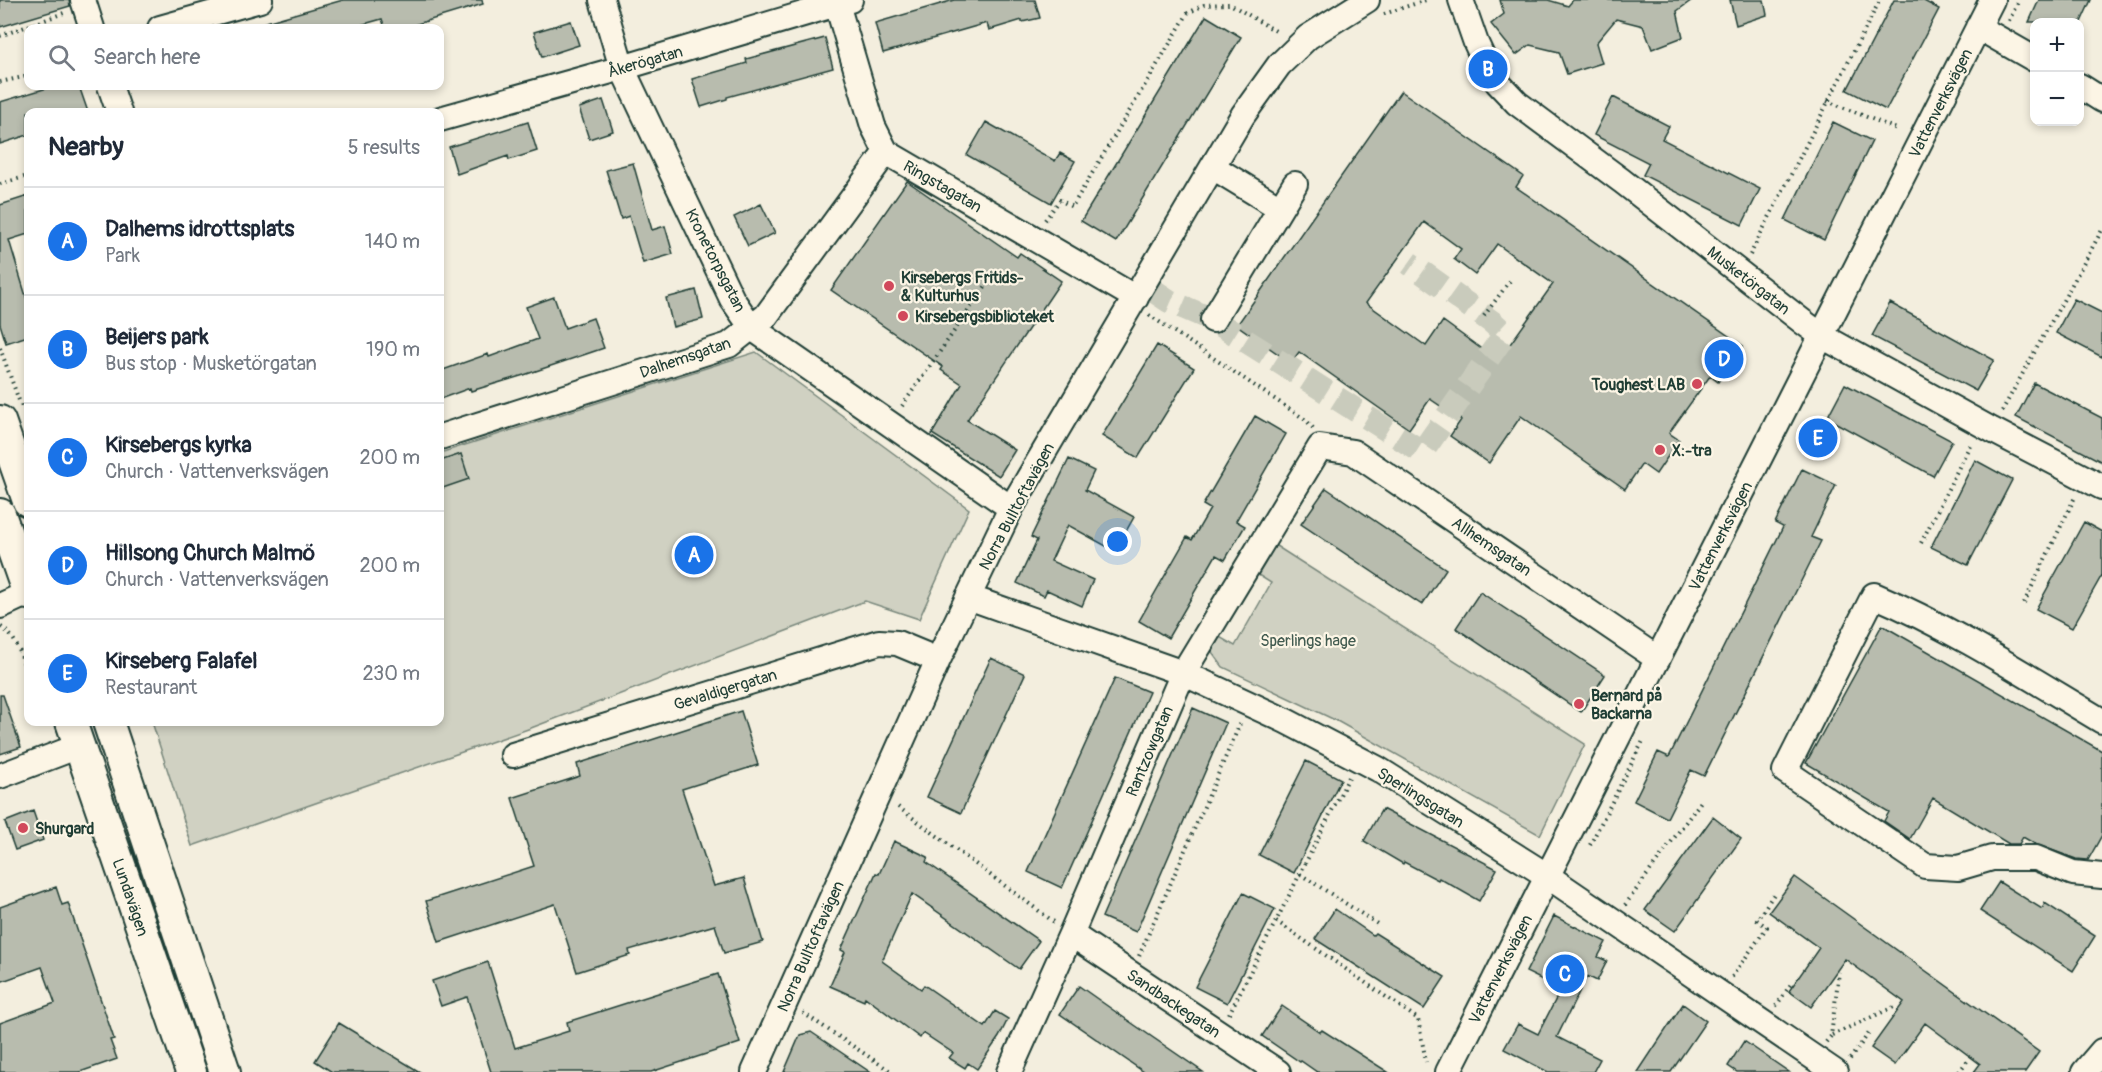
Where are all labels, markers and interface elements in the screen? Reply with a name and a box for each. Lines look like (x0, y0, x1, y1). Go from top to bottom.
map controls (2030, 18, 2084, 126)
button: + (2030, 18, 2084, 72)
search box (24, 24, 444, 90)
icon: search (45, 41, 78, 74)
street label: Åkerögatan (605, 41, 685, 82)
text: Search here (93, 43, 200, 71)
street label: Vattenverksvägen (1905, 45, 1977, 162)
pin: B (1468, 46, 1508, 92)
button: − (2030, 72, 2084, 126)
text: Nearby (48, 131, 124, 163)
text: 5 results (348, 135, 420, 160)
street label: Ringstagatan (900, 156, 985, 217)
street label: Kronetorpsgatan (680, 205, 750, 315)
text: Dalhems idrottsplats (105, 215, 294, 243)
text: A (61, 229, 74, 254)
text: 140 m (365, 229, 420, 254)
street label: Musketörgatan (1703, 242, 1794, 319)
text: Park (105, 243, 140, 268)
place label: Kirsebergs Fritids- & Kulturhus (901, 268, 1024, 306)
marker: Kirsebergs Fritids- & Kulturhus (882, 279, 896, 293)
place label: Kirsebergsbiblioteket (915, 307, 1055, 327)
marker: Kirsebergsbiblioteket (896, 309, 910, 323)
text: Beijers park (105, 323, 209, 351)
street label: Dalhemsgatan (637, 333, 734, 383)
pin: D (1704, 336, 1744, 382)
text: B (62, 337, 73, 362)
text: 190 m (366, 337, 420, 362)
text: Bus stop · Musketörgatan (105, 351, 317, 376)
place label: Toughest LAB (1591, 375, 1685, 395)
marker: Toughest LAB (1690, 377, 1704, 391)
pin: E (1798, 416, 1838, 460)
text: Kirsebergs kyrka (105, 431, 252, 459)
street label: Norra Bulltoftavägen (975, 439, 1059, 574)
place label: X:-tra (1672, 441, 1712, 461)
marker: X:-tra (1653, 443, 1667, 457)
text: C (61, 445, 74, 470)
text: 200 m (359, 445, 420, 470)
text: Church · Vattenverksvägen (105, 459, 329, 484)
street label: Vattenverksvägen (1685, 478, 1757, 595)
street label: Allhemsgatan (1448, 513, 1535, 581)
your location (1103, 527, 1132, 556)
pin: A (674, 532, 714, 578)
text: Hillsong Church Malmö (105, 539, 315, 567)
text: D (61, 553, 74, 578)
text: 200 m (359, 553, 420, 578)
text: Church · Vattenverksvägen (105, 567, 329, 592)
park label: Sperlings hage (1260, 631, 1356, 651)
text: Kirseberg Falafel (105, 647, 257, 675)
text: E (62, 661, 73, 686)
text: 230 m (363, 661, 420, 686)
street label: Gevaldigergatan (671, 665, 779, 715)
text: Restaurant (105, 675, 197, 700)
place label: Bernard på Backarna (1591, 686, 1663, 724)
marker: Bernard på Backarna (1572, 697, 1586, 711)
street label: Rantzowgatan (1122, 703, 1178, 800)
street label: Sperlingsgatan (1373, 763, 1468, 832)
place label: Shurgard (35, 819, 94, 839)
marker: Shurgard (16, 821, 30, 835)
street label: Lundavägen (107, 856, 153, 939)
street label: Norra Bulltoftavägen (773, 878, 849, 1015)
street label: Vattenverksvägen (1465, 911, 1537, 1028)
pin: C (1546, 952, 1584, 996)
street label: Sandbackegatan (1123, 965, 1224, 1042)

